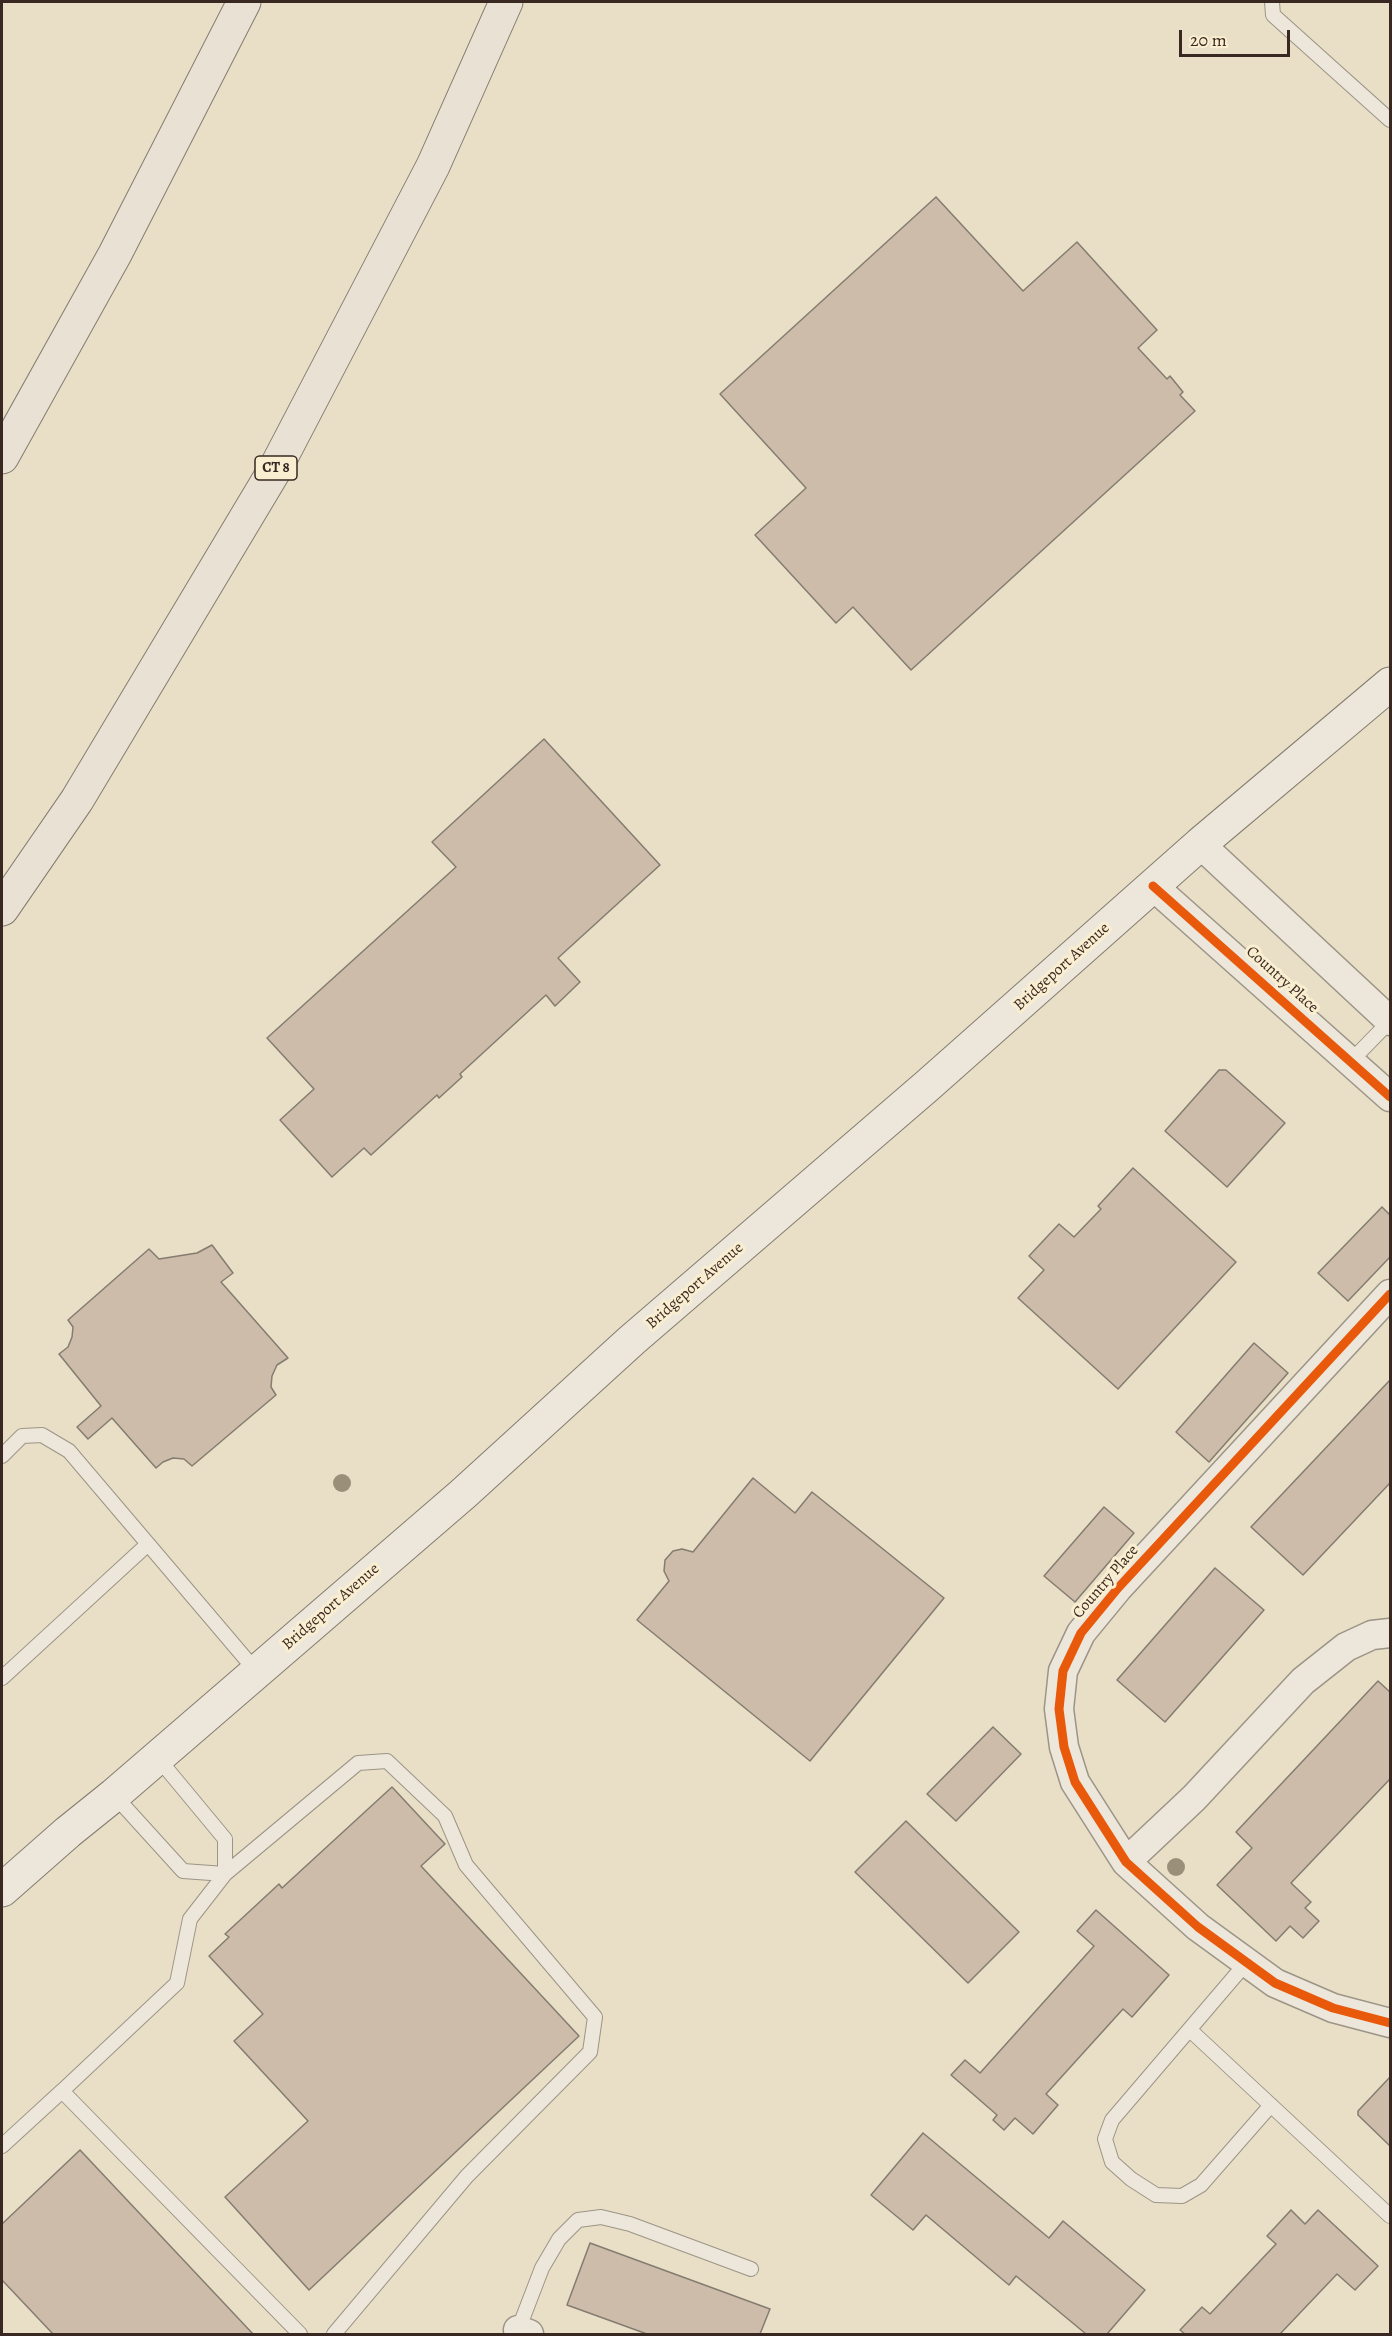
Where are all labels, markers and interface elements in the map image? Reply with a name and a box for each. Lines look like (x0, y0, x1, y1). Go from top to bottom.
scale bar (1182, 18, 1293, 56)
text: 20 m (1190, 28, 1227, 52)
road number: CT 8 (255, 456, 297, 480)
street label: Bridgeport Avenue (1010, 919, 1114, 1015)
street label: Country Place (1242, 942, 1322, 1018)
street label: Bridgeport Avenue (642, 1239, 748, 1333)
street label: Country Place (1069, 1541, 1143, 1623)
street label: Bridgeport Avenue (278, 1560, 384, 1654)

